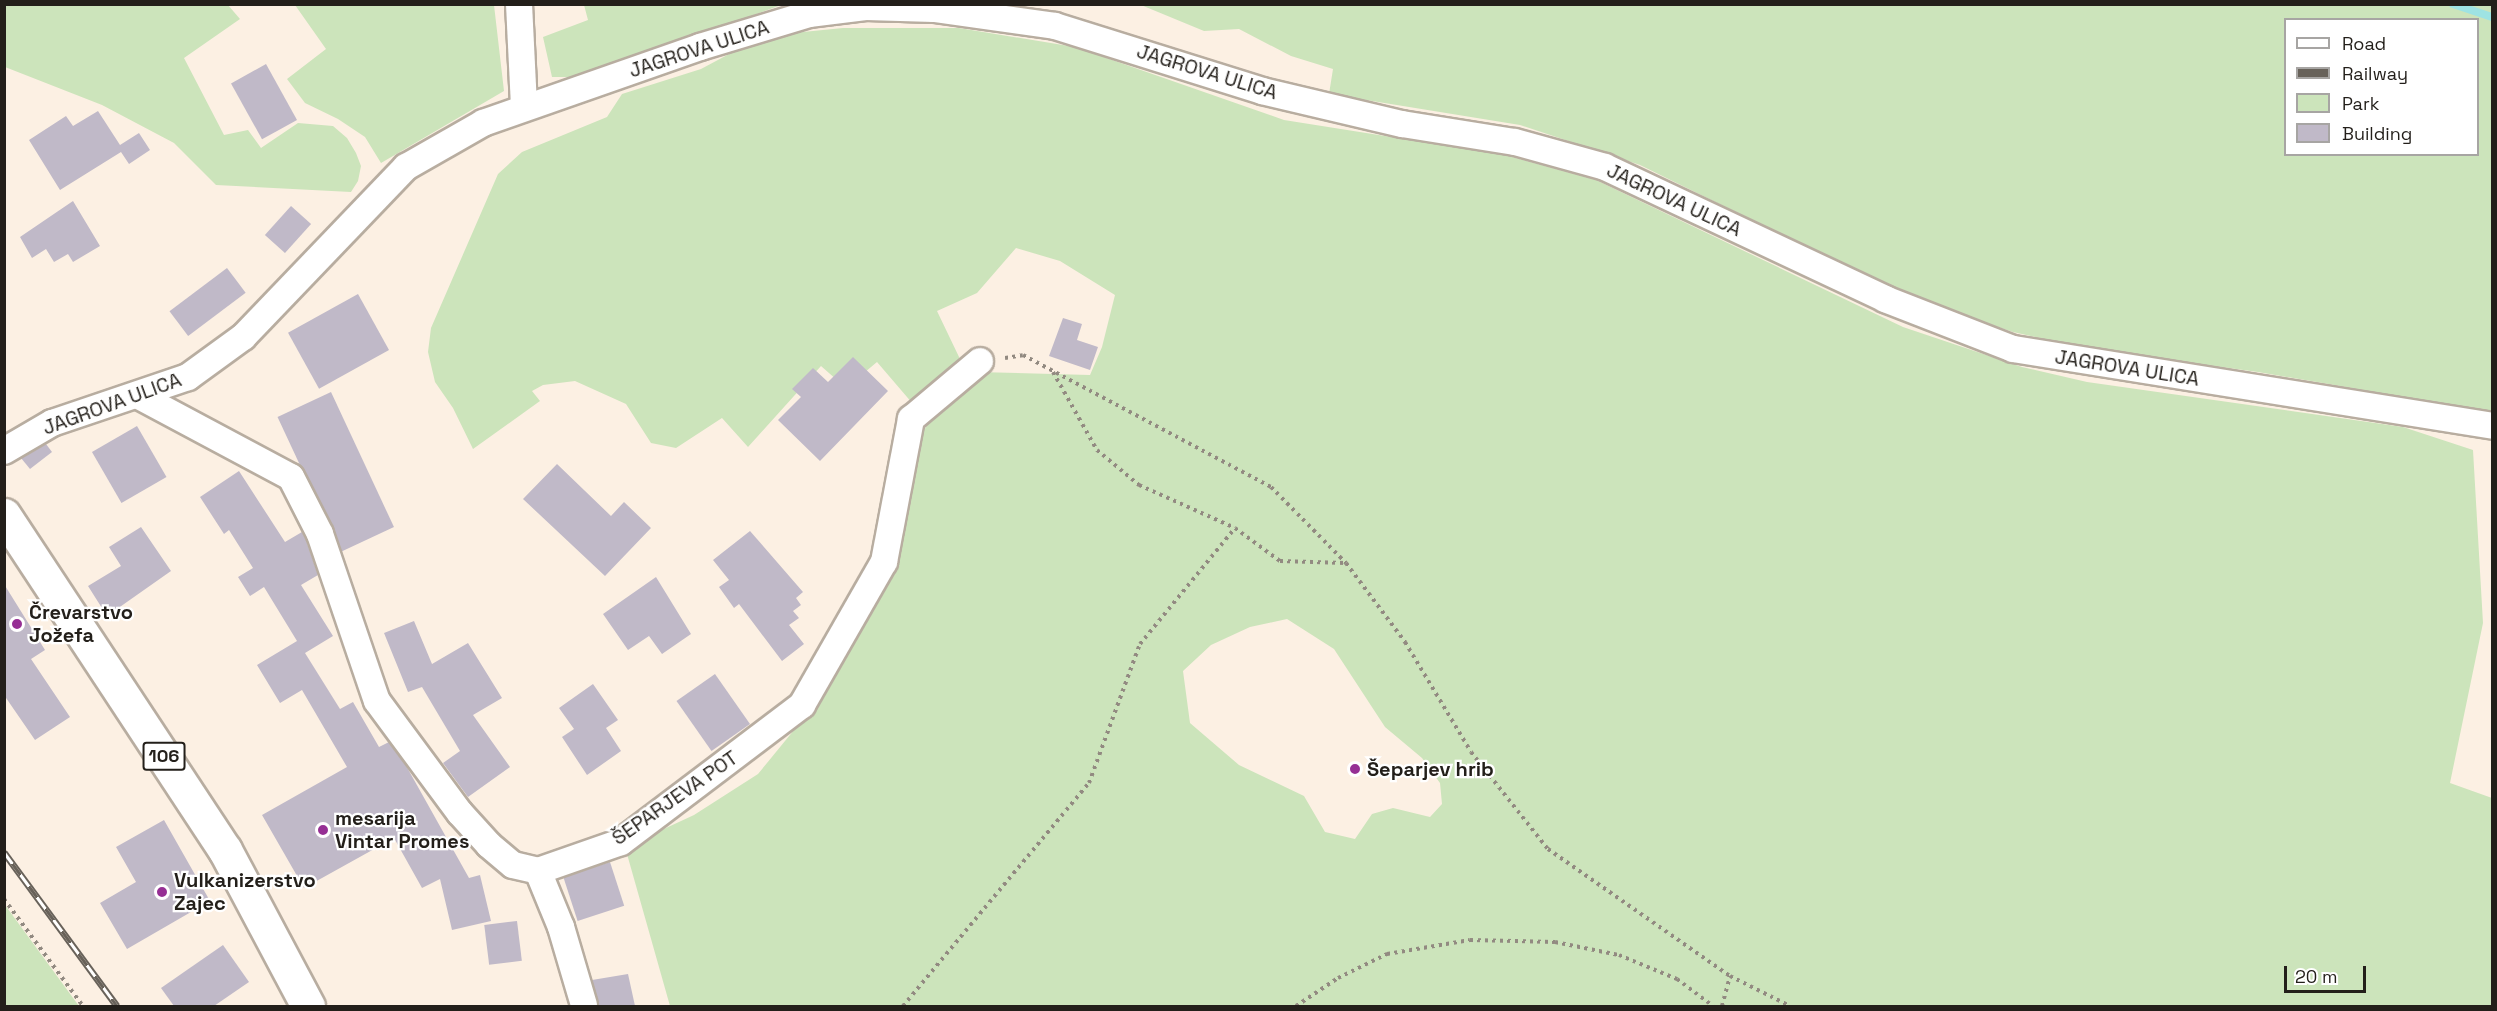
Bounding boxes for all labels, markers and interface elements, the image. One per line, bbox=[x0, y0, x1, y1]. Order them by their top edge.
street label: JAGROVA ULICA bbox=[626, 15, 772, 83]
legend bbox=[2284, 18, 2479, 156]
text: Road bbox=[2342, 32, 2386, 55]
street label: JAGROVA ULICA bbox=[1134, 39, 1280, 105]
text: Railway bbox=[2342, 62, 2408, 85]
text: Park bbox=[2342, 92, 2379, 115]
text: Building bbox=[2342, 122, 2412, 145]
street label: JAGROVA ULICA bbox=[1603, 158, 1745, 242]
street label: JAGROVA ULICA bbox=[2053, 345, 2201, 391]
street label: JAGROVA ULICA bbox=[39, 368, 185, 440]
place label: Črevarstvo Jožefa bbox=[29, 600, 133, 647]
marker: Črevarstvo Jožefa bbox=[10, 617, 24, 631]
road number: 106 bbox=[142, 741, 186, 771]
street label: ŠEPARJEVA POT bbox=[607, 746, 743, 850]
place label: Šeparjev hrib bbox=[1367, 757, 1494, 781]
marker: Šeparjev hrib bbox=[1348, 762, 1362, 776]
place label: mesarija Vintar Promes bbox=[335, 807, 469, 854]
marker: mesarija Vintar Promes bbox=[316, 823, 330, 837]
place label: Vulkanizerstvo Zajec bbox=[174, 868, 316, 915]
marker: Vulkanizerstvo Zajec bbox=[155, 885, 169, 899]
scale bar bbox=[2287, 954, 2370, 992]
text: 20 m bbox=[2295, 965, 2338, 988]

